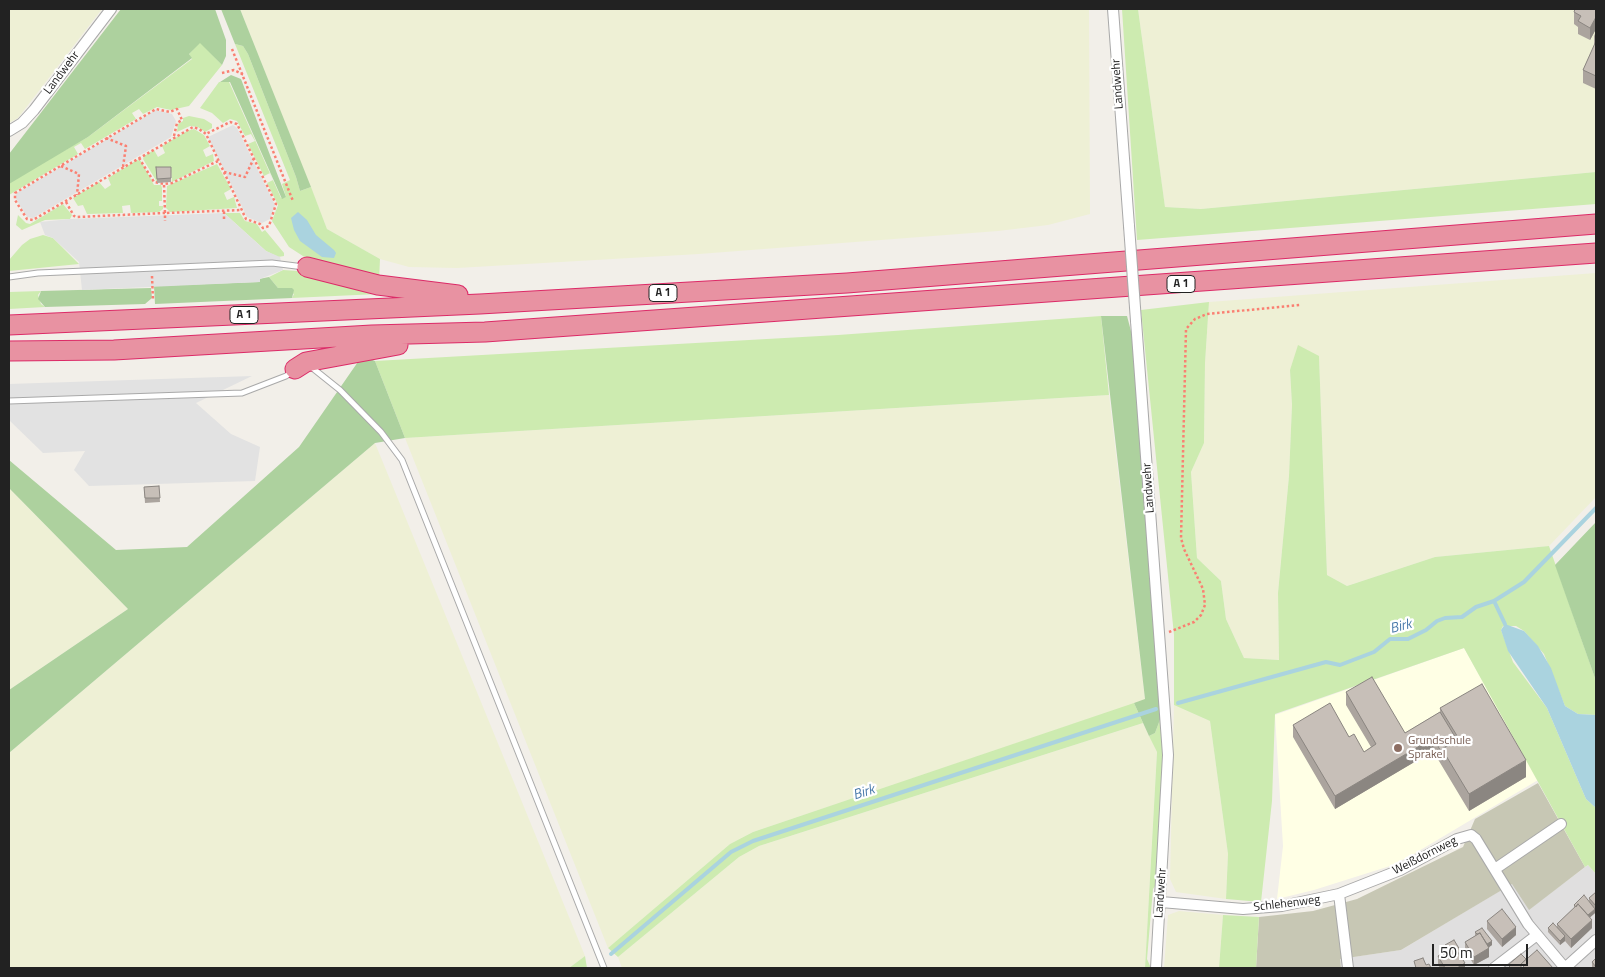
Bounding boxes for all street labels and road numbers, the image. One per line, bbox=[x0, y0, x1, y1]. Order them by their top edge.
street label: Landwehr bbox=[41, 49, 83, 97]
street label: Landwehr bbox=[1109, 58, 1127, 110]
road number: A 1 bbox=[1167, 276, 1195, 292]
road number: A 1 bbox=[649, 284, 677, 302]
road number: A 1 bbox=[230, 306, 258, 324]
street label: Landwehr bbox=[1140, 462, 1158, 514]
street label: Weißdornweg bbox=[1390, 834, 1460, 878]
street label: Landwehr bbox=[1152, 867, 1170, 919]
street label: Schlehenweg bbox=[1253, 893, 1321, 915]

